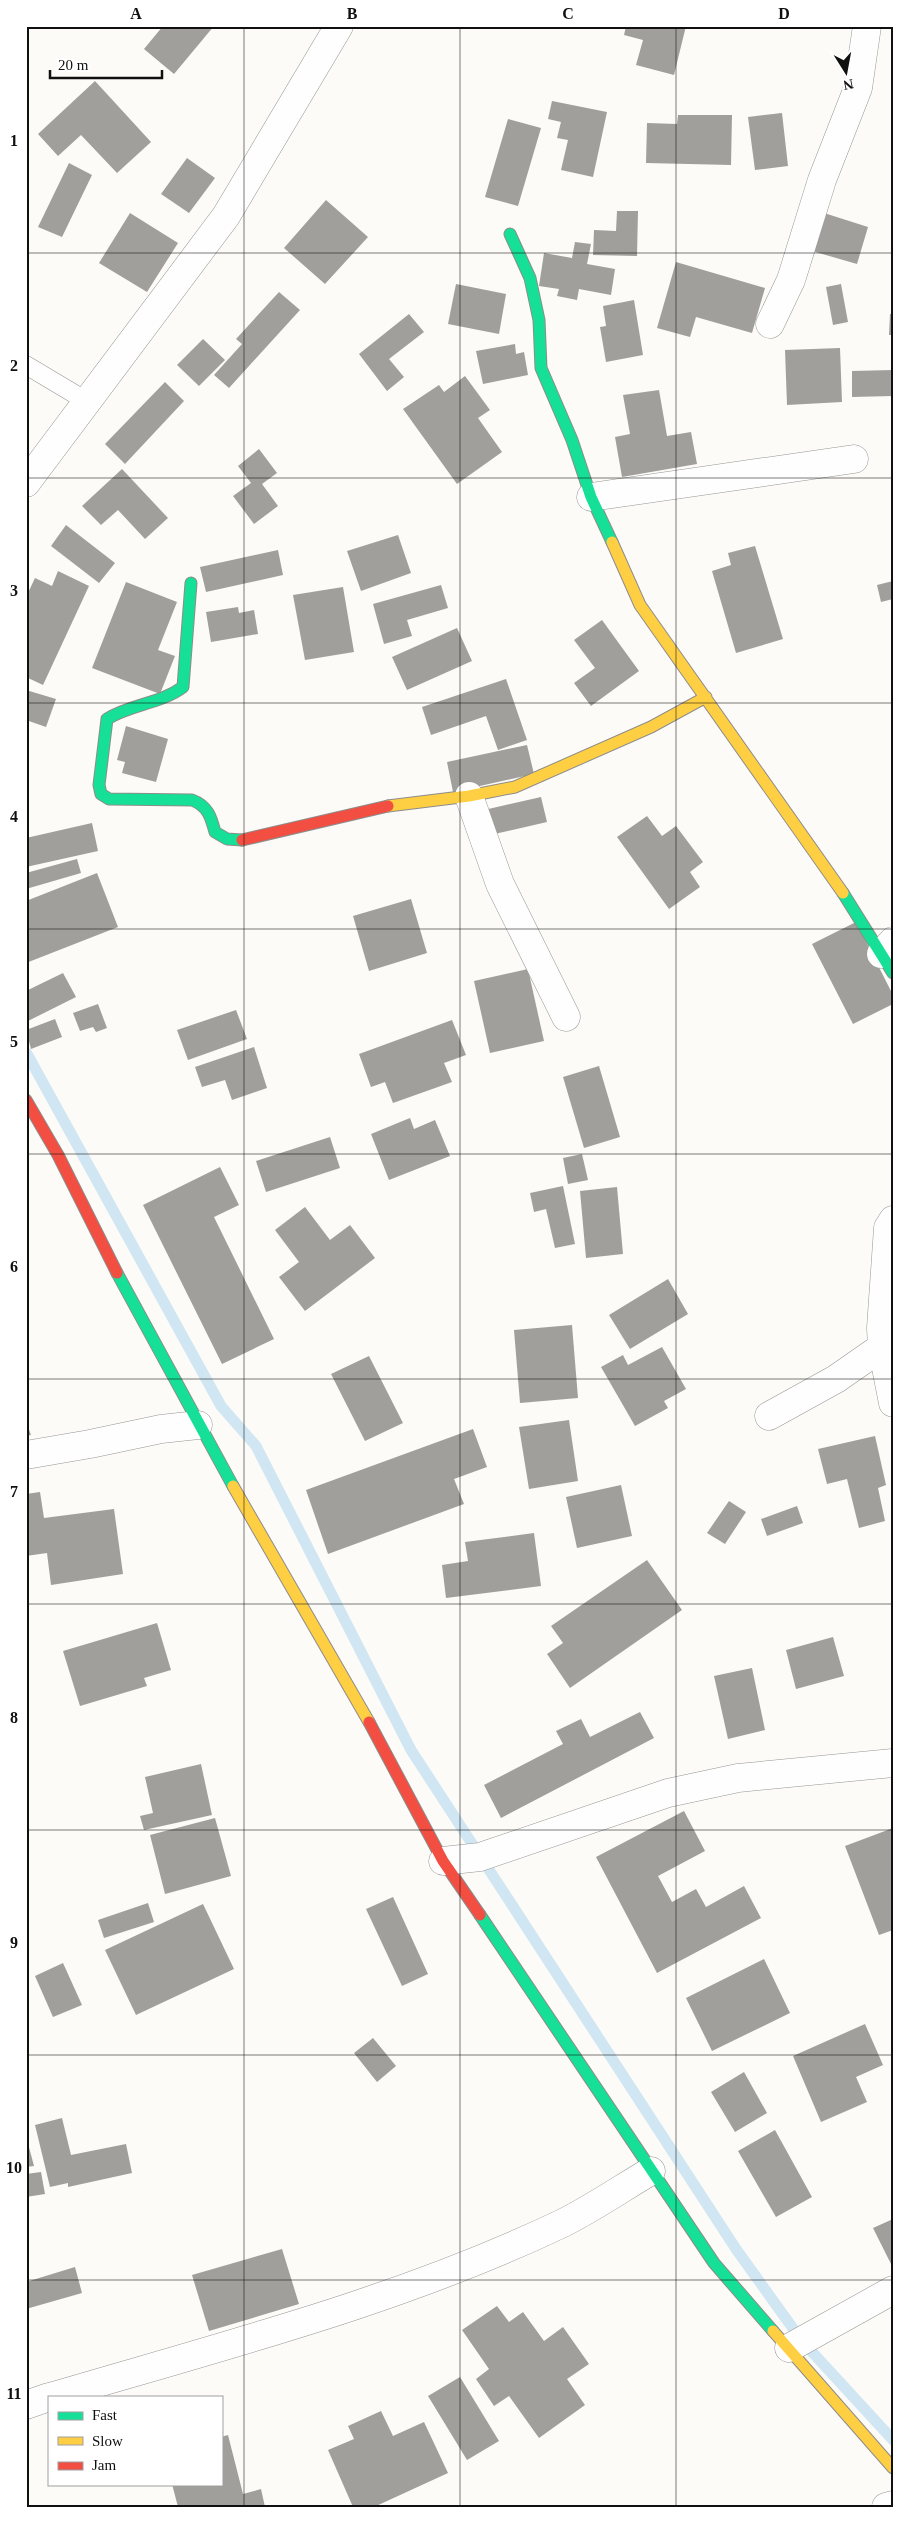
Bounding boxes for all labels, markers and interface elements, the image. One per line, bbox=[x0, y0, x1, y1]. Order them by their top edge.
text: A bbox=[130, 5, 142, 22]
text: B bbox=[347, 5, 358, 22]
text: C bbox=[562, 5, 574, 22]
text: D bbox=[778, 5, 790, 22]
scale bar bbox=[50, 48, 162, 80]
north arrow bbox=[822, 48, 872, 98]
text: 20 m bbox=[58, 57, 89, 73]
text: N bbox=[842, 76, 855, 93]
text: 1 bbox=[10, 132, 18, 149]
text: 2 bbox=[10, 357, 18, 374]
text: 3 bbox=[10, 582, 18, 599]
text: 4 bbox=[10, 808, 18, 825]
text: 5 bbox=[10, 1033, 18, 1050]
text: 6 bbox=[10, 1258, 18, 1275]
text: 7 bbox=[10, 1483, 18, 1500]
text: 8 bbox=[10, 1709, 18, 1726]
text: 9 bbox=[10, 1934, 18, 1951]
text: 10 bbox=[6, 2159, 22, 2176]
text: 11 bbox=[6, 2385, 22, 2402]
legend bbox=[48, 2396, 222, 2486]
text: Fast bbox=[92, 2407, 118, 2423]
text: Slow bbox=[92, 2433, 123, 2449]
text: Jam bbox=[92, 2457, 116, 2473]

